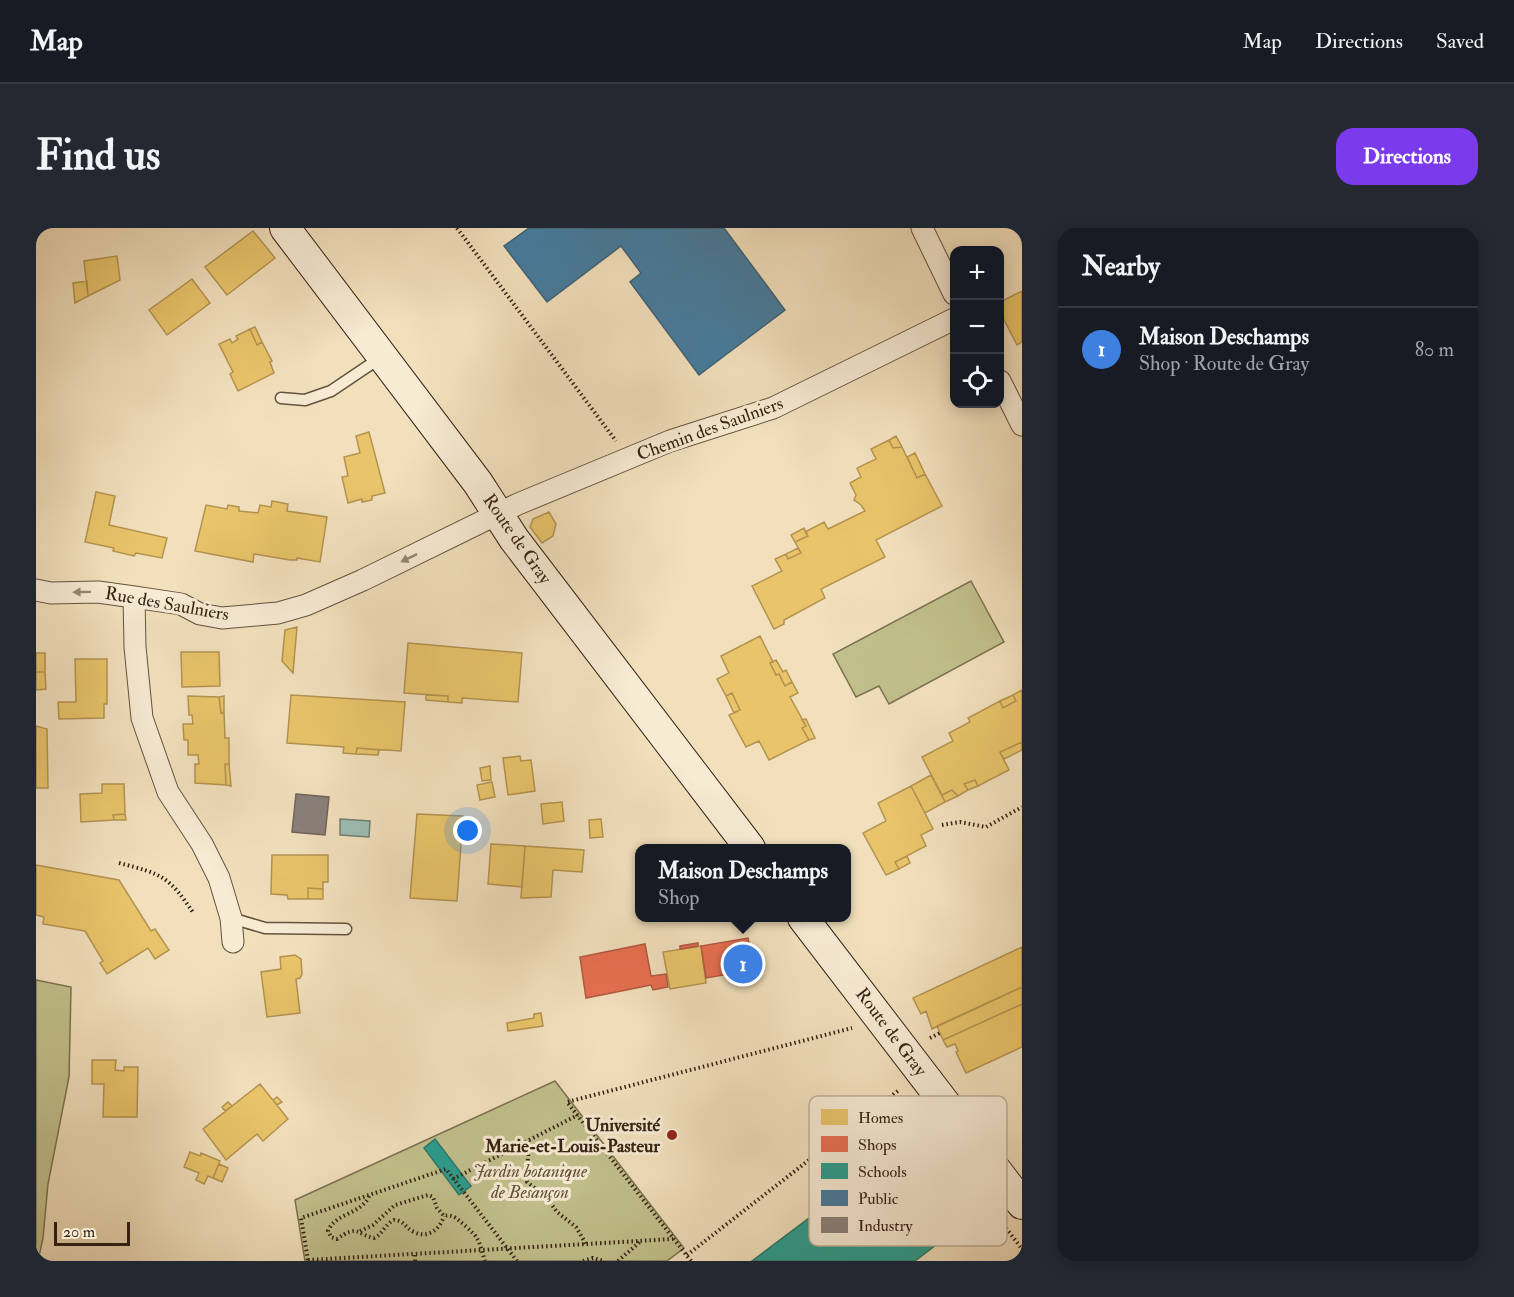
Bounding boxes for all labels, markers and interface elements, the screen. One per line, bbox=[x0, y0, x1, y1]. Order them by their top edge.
text: Map bbox=[30, 24, 83, 59]
text: Map bbox=[1242, 28, 1282, 55]
text: Directions bbox=[1315, 28, 1403, 55]
text: Saved bbox=[1436, 28, 1484, 55]
button: Directions bbox=[1336, 128, 1478, 185]
text: Find us bbox=[36, 130, 160, 182]
map controls bbox=[950, 246, 1004, 408]
button: + bbox=[950, 246, 1004, 300]
text: Nearby bbox=[1082, 251, 1160, 283]
button: − bbox=[950, 300, 1004, 354]
text: Maison Deschamps bbox=[1139, 323, 1309, 351]
text: 1 bbox=[1098, 337, 1105, 362]
text: 80 m bbox=[1415, 337, 1454, 362]
text: Shop · Route de Gray bbox=[1139, 351, 1309, 376]
button: locate bbox=[950, 354, 1004, 408]
street label: Chemin des Saulniers bbox=[634, 392, 786, 466]
street label: Route de Gray bbox=[477, 489, 557, 589]
one-way arrow bbox=[400, 553, 418, 563]
street label: Rue des Saulniers bbox=[103, 582, 231, 626]
one-way arrow bbox=[73, 587, 92, 597]
your location bbox=[453, 816, 482, 845]
popup bbox=[635, 844, 851, 922]
text: Maison Deschamps bbox=[658, 857, 828, 885]
text: Shop bbox=[658, 885, 699, 910]
pin: 1 bbox=[724, 942, 762, 986]
street label: Route de Gray bbox=[850, 983, 932, 1082]
legend bbox=[809, 1096, 1007, 1246]
text: Homes bbox=[858, 1108, 903, 1128]
place label: Université Marie-et-Louis-Pasteur bbox=[484, 1114, 660, 1158]
marker: Université Marie-et-Louis-Pasteur bbox=[665, 1128, 679, 1142]
text: Shops bbox=[858, 1135, 897, 1156]
park label: Jardin botanique de Besançon bbox=[473, 1160, 588, 1204]
text: Schools bbox=[858, 1162, 907, 1182]
text: Public bbox=[858, 1189, 899, 1209]
text: Industry bbox=[858, 1216, 913, 1236]
scale bar bbox=[54, 1219, 130, 1246]
text: 20 m bbox=[63, 1222, 95, 1242]

